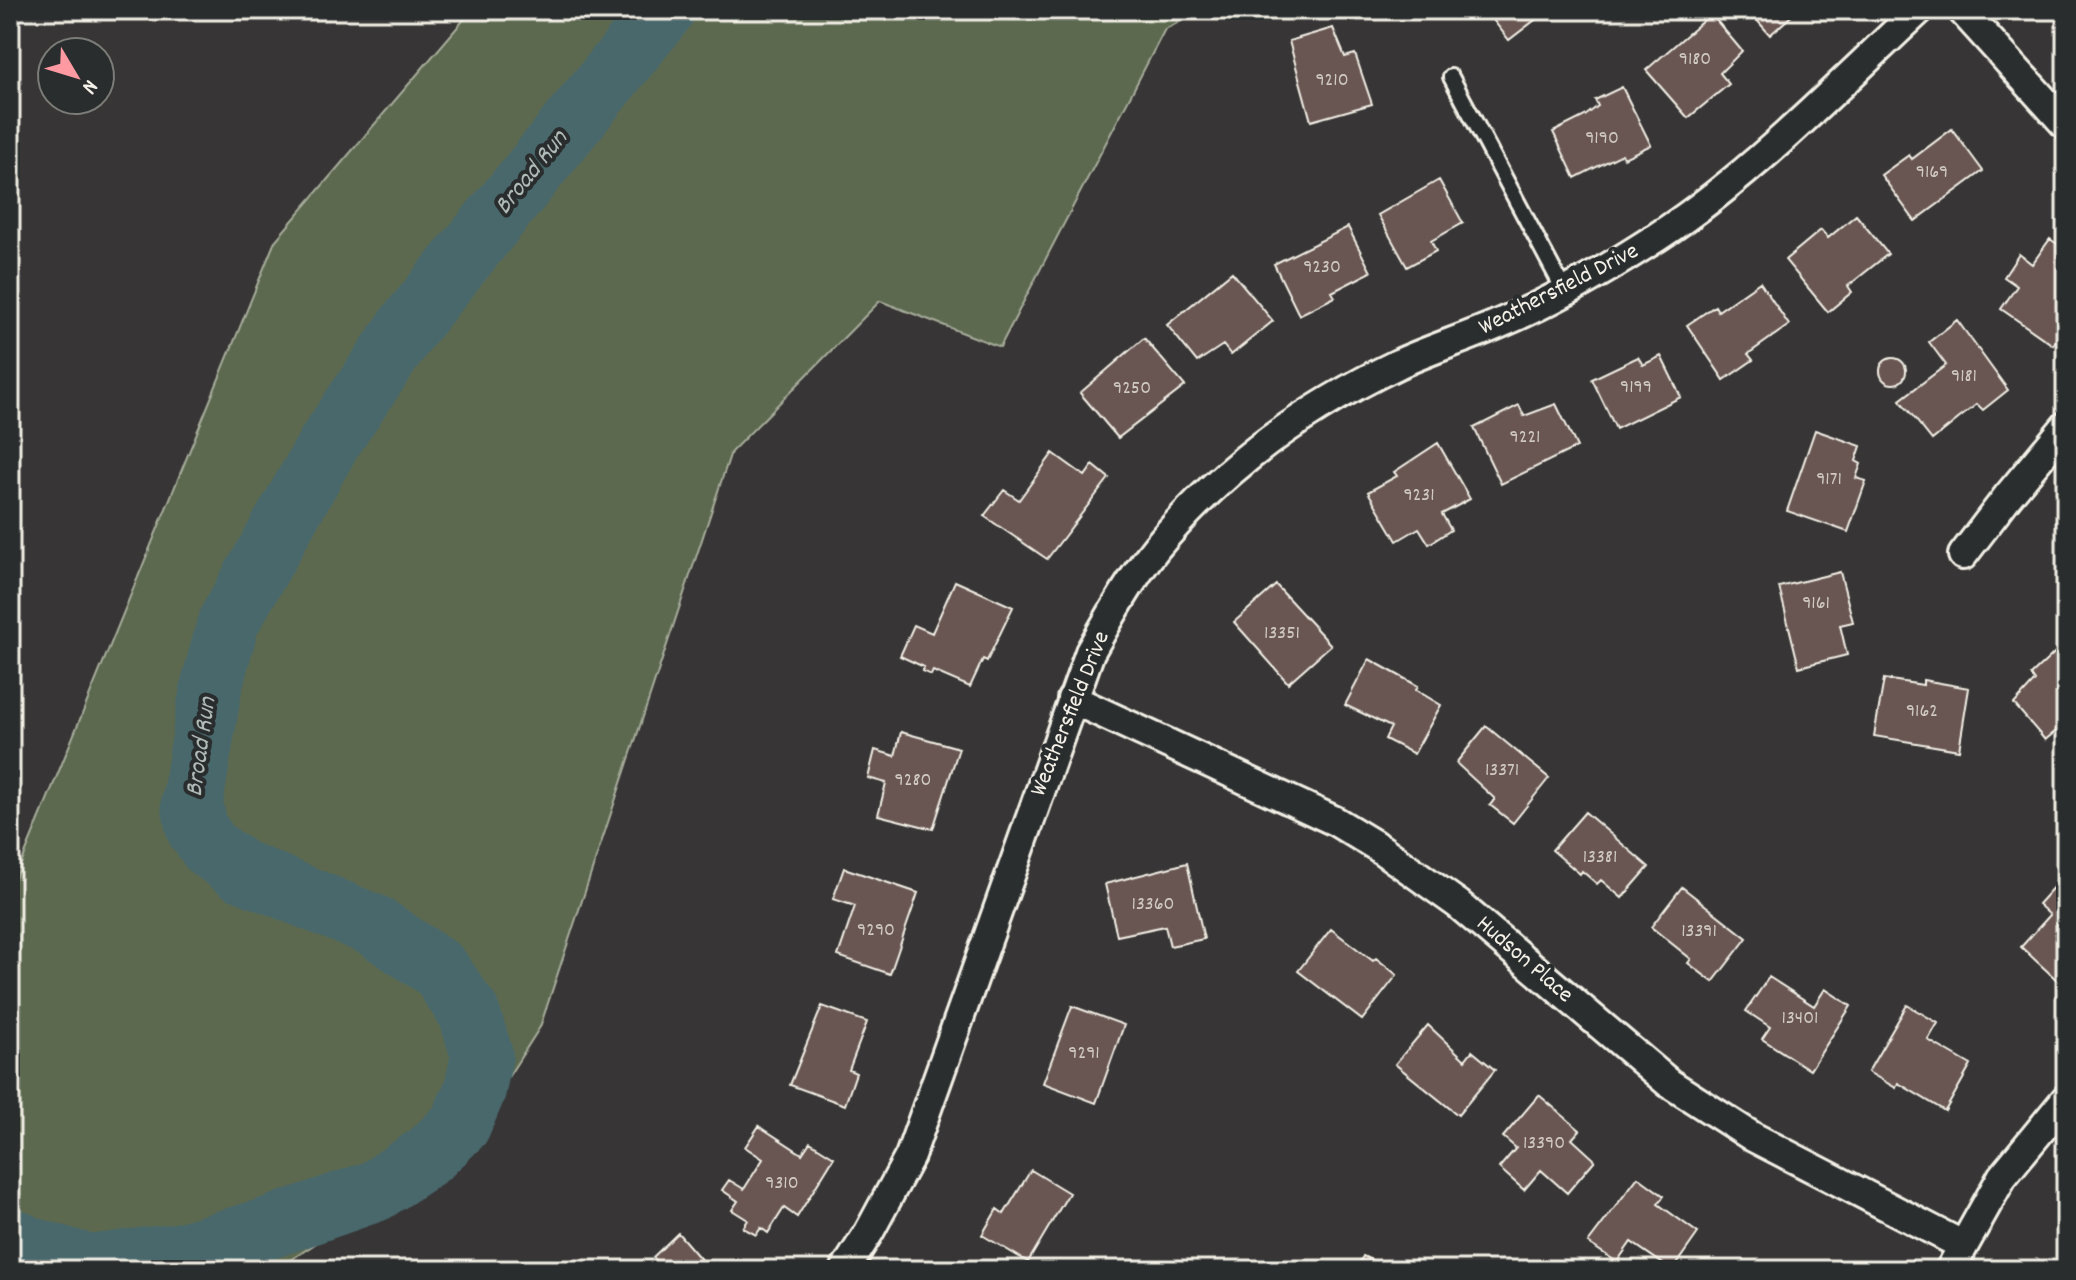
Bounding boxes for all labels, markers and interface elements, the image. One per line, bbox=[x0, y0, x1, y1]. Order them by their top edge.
north arrow bbox=[36, 36, 116, 116]
house number: 9180 bbox=[1679, 46, 1711, 74]
house number: 9210 bbox=[1315, 67, 1349, 95]
text: N bbox=[73, 72, 105, 100]
water label: Broad Run bbox=[486, 122, 578, 223]
house number: 9190 bbox=[1585, 125, 1619, 153]
house number: 9169 bbox=[1916, 159, 1948, 187]
street label: Weathersfield Drive bbox=[1473, 235, 1645, 345]
house number: 9230 bbox=[1303, 254, 1341, 282]
house number: 9181 bbox=[1951, 363, 1977, 391]
house number: 9199 bbox=[1620, 374, 1652, 402]
house number: 9250 bbox=[1113, 375, 1151, 403]
house number: 9221 bbox=[1509, 424, 1541, 452]
house number: 9171 bbox=[1816, 466, 1842, 494]
house number: 9231 bbox=[1403, 482, 1435, 510]
house number: 9161 bbox=[1802, 590, 1830, 618]
house number: 13351 bbox=[1264, 620, 1300, 648]
street label: Weathersfield Drive bbox=[1022, 626, 1120, 802]
water label: Broad Run bbox=[177, 694, 227, 799]
house number: 9162 bbox=[1906, 698, 1938, 726]
house number: 13371 bbox=[1485, 757, 1519, 785]
house number: 9280 bbox=[895, 767, 931, 795]
house number: 13381 bbox=[1583, 844, 1617, 872]
house number: 13360 bbox=[1132, 891, 1174, 919]
street label: Hudson Place bbox=[1468, 908, 1580, 1012]
house number: 9290 bbox=[857, 917, 895, 945]
house number: 13391 bbox=[1681, 918, 1717, 946]
house number: 13401 bbox=[1782, 1005, 1818, 1033]
house number: 9291 bbox=[1068, 1040, 1100, 1068]
house number: 13390 bbox=[1523, 1130, 1565, 1158]
house number: 9310 bbox=[765, 1170, 799, 1198]

